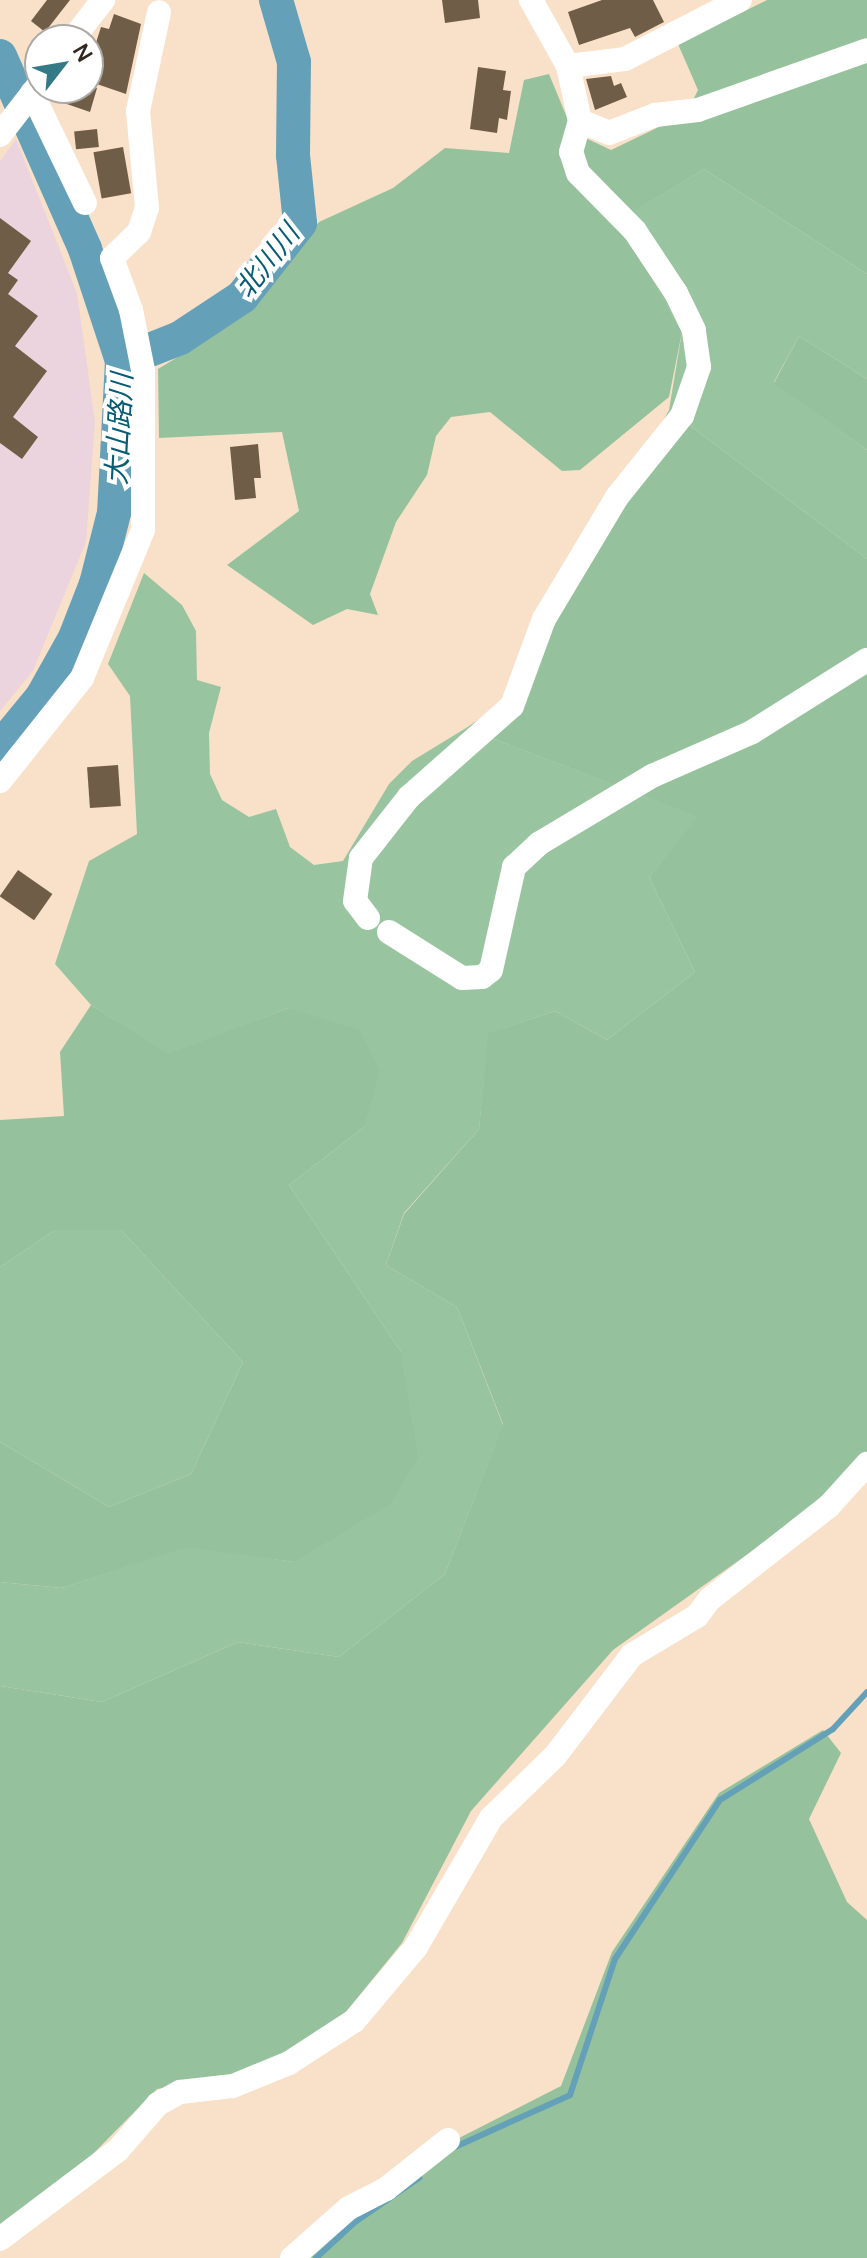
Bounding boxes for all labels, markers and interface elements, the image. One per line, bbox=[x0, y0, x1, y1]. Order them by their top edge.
north arrow bbox=[24, 24, 104, 104]
text: N bbox=[66, 38, 100, 67]
water label: 北川川 bbox=[227, 217, 305, 303]
water label: 大山路川 bbox=[98, 372, 138, 486]

